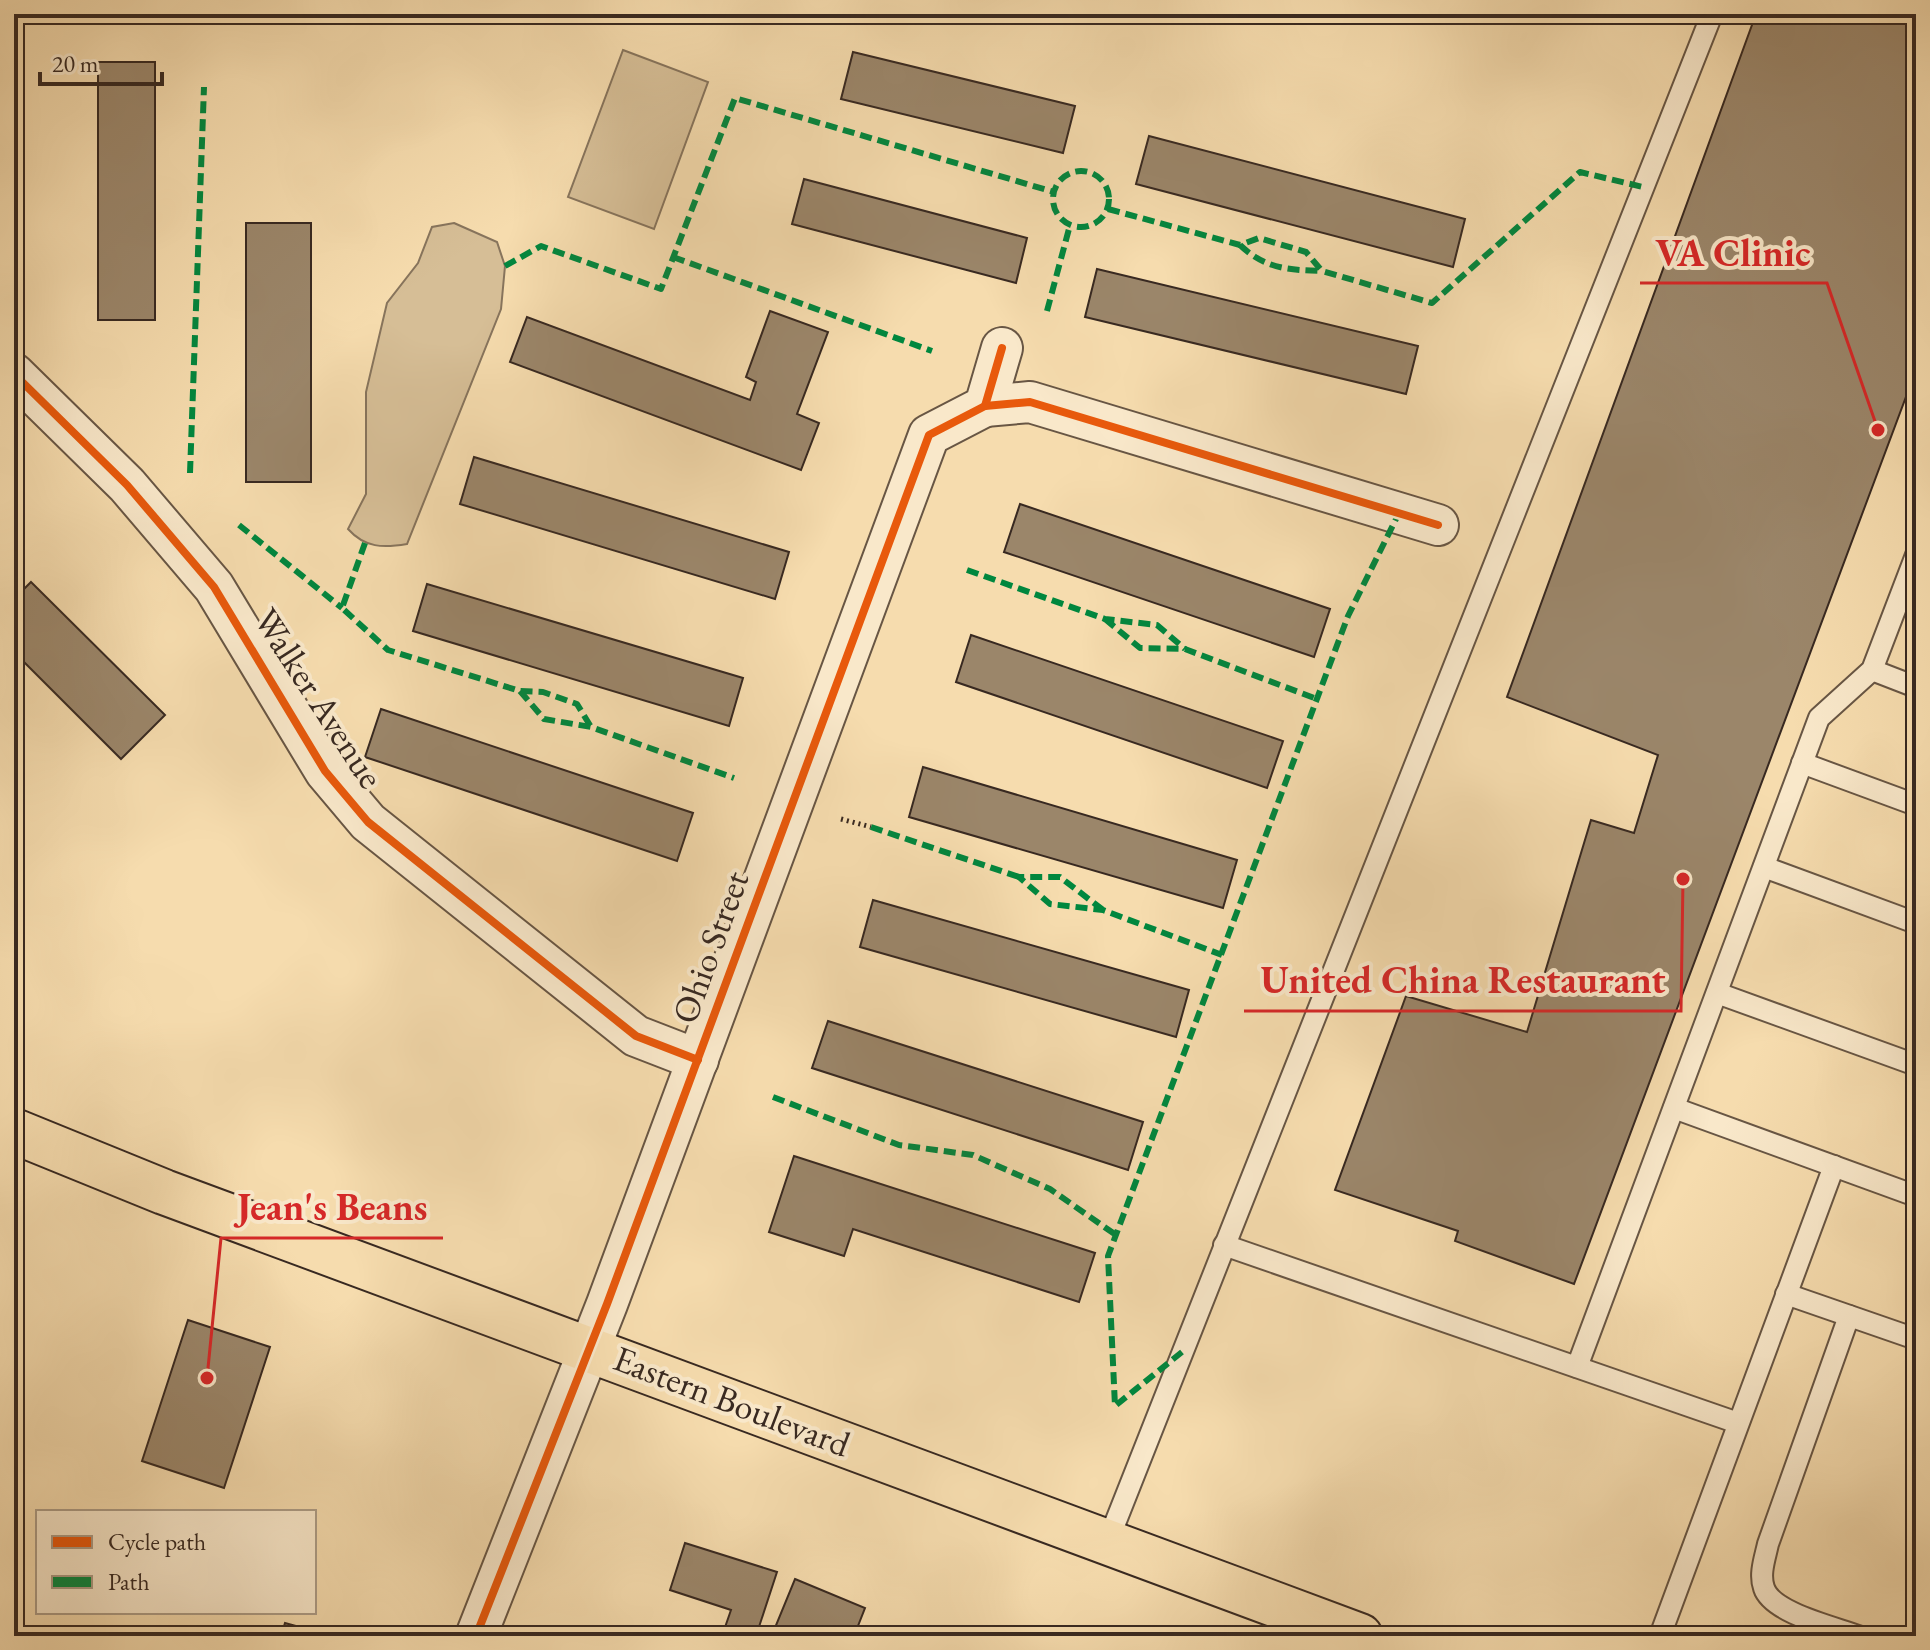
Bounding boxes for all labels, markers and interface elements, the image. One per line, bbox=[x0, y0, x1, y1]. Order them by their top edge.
scale bar bbox=[40, 36, 162, 86]
text: 20 m bbox=[52, 48, 99, 79]
callout: VA Clinic bbox=[1640, 221, 1827, 283]
text: VA Clinic bbox=[1655, 228, 1811, 277]
street label: Walker Avenue bbox=[243, 599, 395, 797]
street label: Ohio Street bbox=[661, 864, 759, 1030]
callout: United China Restaurant bbox=[1244, 949, 1681, 1011]
text: United China Restaurant bbox=[1261, 955, 1665, 1004]
callout: Jean's Beans bbox=[221, 1176, 443, 1238]
text: Jean's Beans bbox=[233, 1182, 427, 1231]
street label: Eastern Boulevard bbox=[607, 1334, 858, 1468]
legend bbox=[36, 1510, 316, 1614]
text: Cycle path bbox=[108, 1526, 206, 1557]
text: Path bbox=[108, 1566, 150, 1597]

